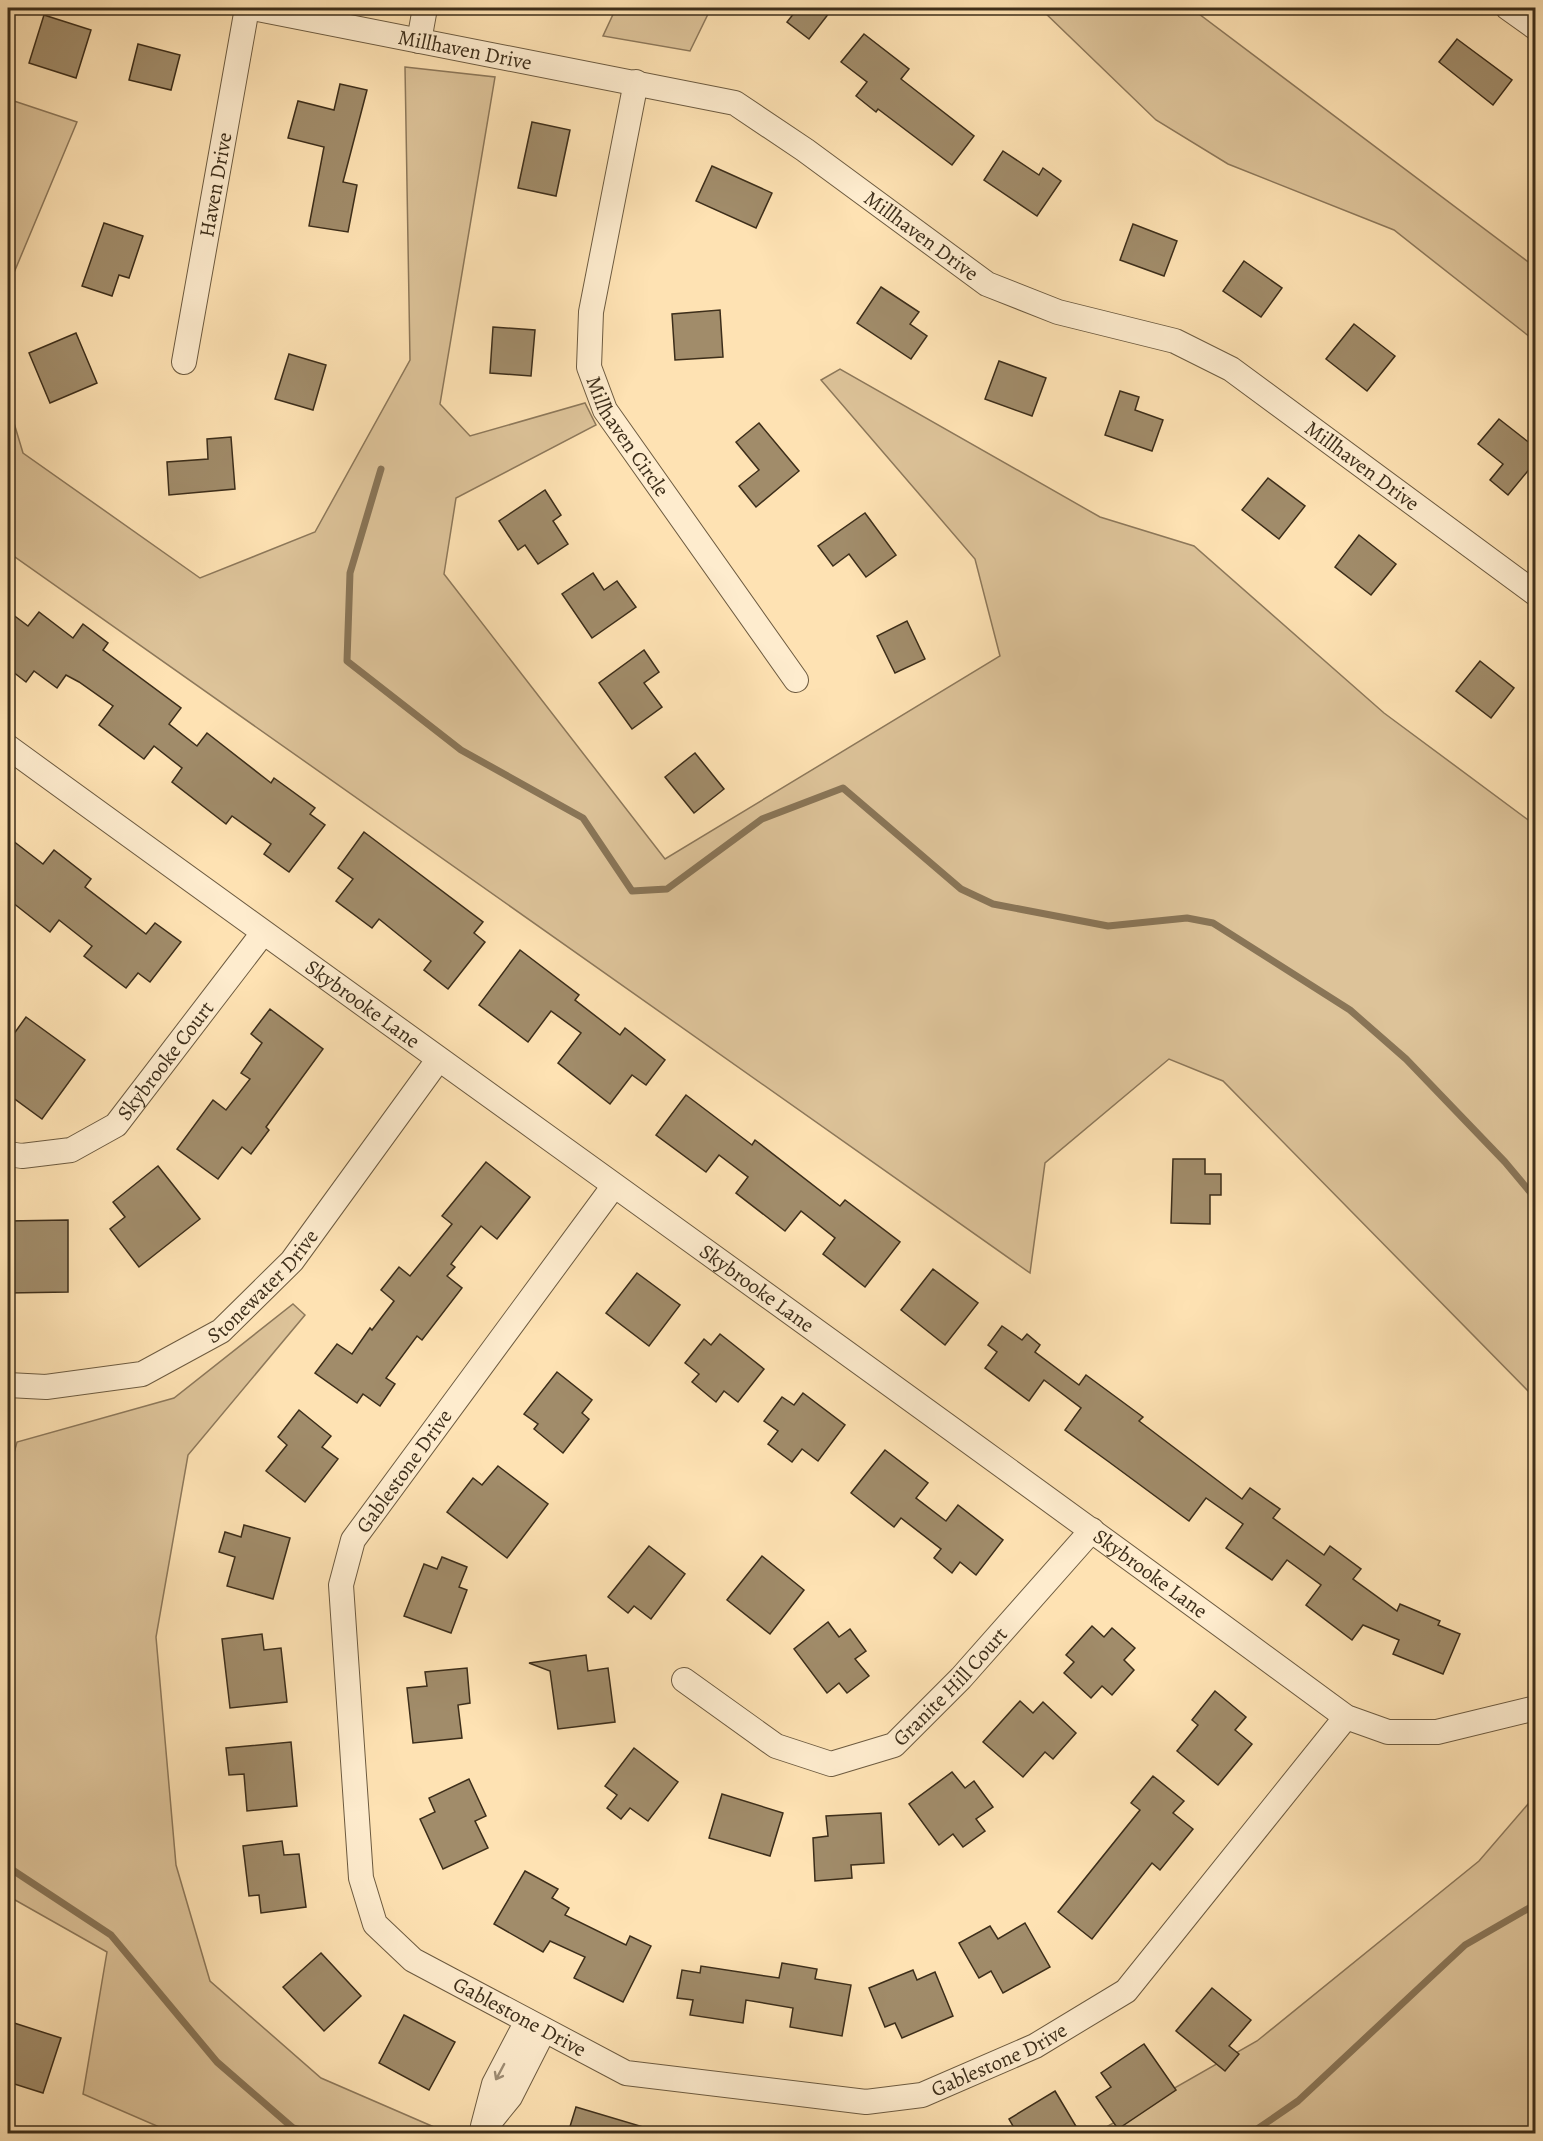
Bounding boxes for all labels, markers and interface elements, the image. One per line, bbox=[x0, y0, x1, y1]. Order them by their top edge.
street label: Millhaven Drive bbox=[396, 23, 534, 77]
street label: Haven Drive bbox=[192, 130, 239, 239]
street label: Millhaven Drive bbox=[858, 184, 984, 287]
street label: Millhaven Circle bbox=[579, 372, 676, 502]
street label: Millhaven Drive bbox=[1299, 414, 1425, 517]
street label: Skybrooke Lane bbox=[300, 953, 426, 1055]
street label: Skybrooke Court bbox=[111, 995, 220, 1126]
street label: Stonewater Drive bbox=[202, 1223, 325, 1350]
street label: Skybrooke Lane bbox=[694, 1237, 820, 1339]
street label: Gablestone Drive bbox=[350, 1403, 458, 1539]
street label: Skybrooke Lane bbox=[1088, 1522, 1213, 1625]
street label: Granite Hill Court bbox=[887, 1621, 1014, 1752]
street label: Gablestone Drive bbox=[448, 1970, 591, 2063]
street label: Gablestone Drive bbox=[927, 2016, 1072, 2103]
one-way arrow bbox=[494, 2063, 505, 2081]

